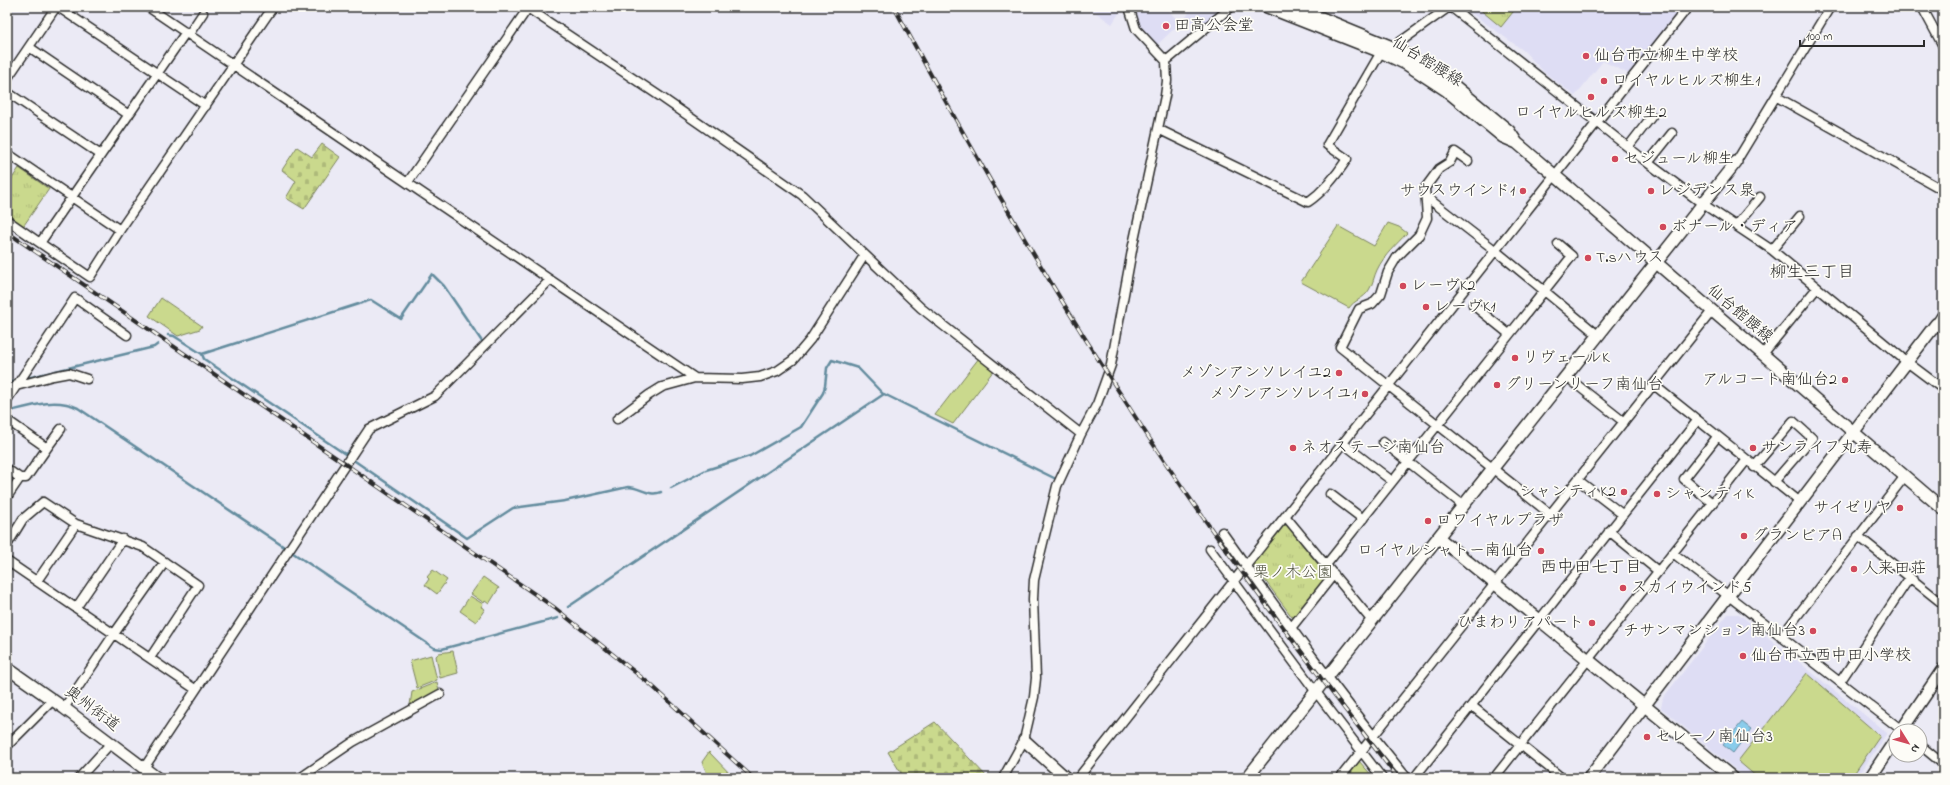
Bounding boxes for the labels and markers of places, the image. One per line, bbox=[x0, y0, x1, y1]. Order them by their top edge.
place label: 田高公会堂 bbox=[1174, 14, 1254, 38]
marker: 田高公会堂 bbox=[1161, 21, 1171, 31]
place label: 仙台市立柳生中学校 bbox=[1594, 44, 1738, 68]
marker: 仙台市立柳生中学校 bbox=[1581, 51, 1591, 61]
place label: ロイヤルヒルズ柳生1 bbox=[1612, 69, 1760, 93]
marker: ロイヤルヒルズ柳生1 bbox=[1599, 76, 1609, 86]
marker: ロイヤルヒルズ柳生2 bbox=[1586, 92, 1596, 102]
place label: ロイヤルヒルズ柳生2 bbox=[1515, 101, 1667, 125]
place label: セジュール柳生 bbox=[1623, 147, 1734, 171]
marker: セジュール柳生 bbox=[1610, 154, 1620, 164]
place label: サウスウインド1 bbox=[1400, 179, 1515, 203]
place label: レジデンス泉 bbox=[1659, 179, 1755, 203]
marker: サウスウインド1 bbox=[1518, 186, 1528, 196]
marker: レジデンス泉 bbox=[1646, 186, 1656, 196]
place label: ボナール・ディア bbox=[1671, 215, 1798, 239]
marker: ボナール・ディア bbox=[1658, 222, 1668, 232]
place label: T.sハウス bbox=[1596, 246, 1664, 270]
marker: T.sハウス bbox=[1583, 253, 1593, 263]
place label: レーヴK2 bbox=[1411, 274, 1475, 298]
marker: レーヴK2 bbox=[1398, 281, 1408, 291]
place label: レーヴK1 bbox=[1434, 295, 1496, 319]
marker: レーヴK1 bbox=[1421, 302, 1431, 312]
place label: リヴェールK bbox=[1523, 346, 1610, 370]
marker: リヴェールK bbox=[1510, 353, 1520, 363]
place label: メゾンアンソレイユ2 bbox=[1180, 361, 1331, 385]
marker: メゾンアンソレイユ2 bbox=[1334, 368, 1344, 378]
place label: アルコート南仙台2 bbox=[1702, 368, 1837, 392]
place label: グリーンリーフ南仙台 bbox=[1505, 373, 1663, 397]
marker: アルコート南仙台2 bbox=[1840, 375, 1850, 385]
marker: グリーンリーフ南仙台 bbox=[1492, 380, 1502, 390]
place label: メゾンアンソレイユ1 bbox=[1209, 382, 1357, 406]
marker: メゾンアンソレイユ1 bbox=[1360, 389, 1370, 399]
place label: ネオステージ南仙台 bbox=[1301, 436, 1445, 460]
place label: サンライフ丸寿 bbox=[1761, 436, 1872, 460]
marker: ネオステージ南仙台 bbox=[1288, 443, 1298, 453]
marker: サンライフ丸寿 bbox=[1748, 443, 1758, 453]
place label: シャンティK2 bbox=[1519, 480, 1616, 504]
place label: シャンティK bbox=[1665, 482, 1754, 506]
marker: シャンティK2 bbox=[1619, 487, 1629, 497]
marker: シャンティK bbox=[1652, 489, 1662, 499]
place label: サイゼリヤ bbox=[1813, 496, 1892, 520]
marker: サイゼリヤ bbox=[1895, 503, 1905, 513]
place label: ロワイヤルプラザ bbox=[1436, 509, 1564, 533]
marker: ロワイヤルプラザ bbox=[1423, 516, 1433, 526]
place label: グランビアA bbox=[1752, 524, 1842, 548]
marker: グランビアA bbox=[1739, 531, 1749, 541]
place label: ロイヤルシャトー南仙台 bbox=[1357, 539, 1533, 563]
marker: ロイヤルシャトー南仙台 bbox=[1536, 546, 1546, 556]
place label: 人来田荘 bbox=[1862, 557, 1926, 581]
marker: 人来田荘 bbox=[1849, 564, 1859, 574]
place label: スカイウインド5 bbox=[1631, 576, 1752, 600]
marker: スカイウインド5 bbox=[1618, 583, 1628, 593]
place label: ひまわりアパート bbox=[1457, 611, 1584, 635]
marker: ひまわりアパート bbox=[1587, 618, 1597, 628]
place label: チサンマンション南仙台3 bbox=[1623, 619, 1805, 643]
marker: チサンマンション南仙台3 bbox=[1808, 626, 1818, 636]
place label: 仙台市立西中田小学校 bbox=[1751, 644, 1911, 668]
marker: 仙台市立西中田小学校 bbox=[1738, 651, 1748, 661]
place label: セレーノ南仙台3 bbox=[1655, 725, 1773, 749]
marker: セレーノ南仙台3 bbox=[1642, 732, 1652, 742]

